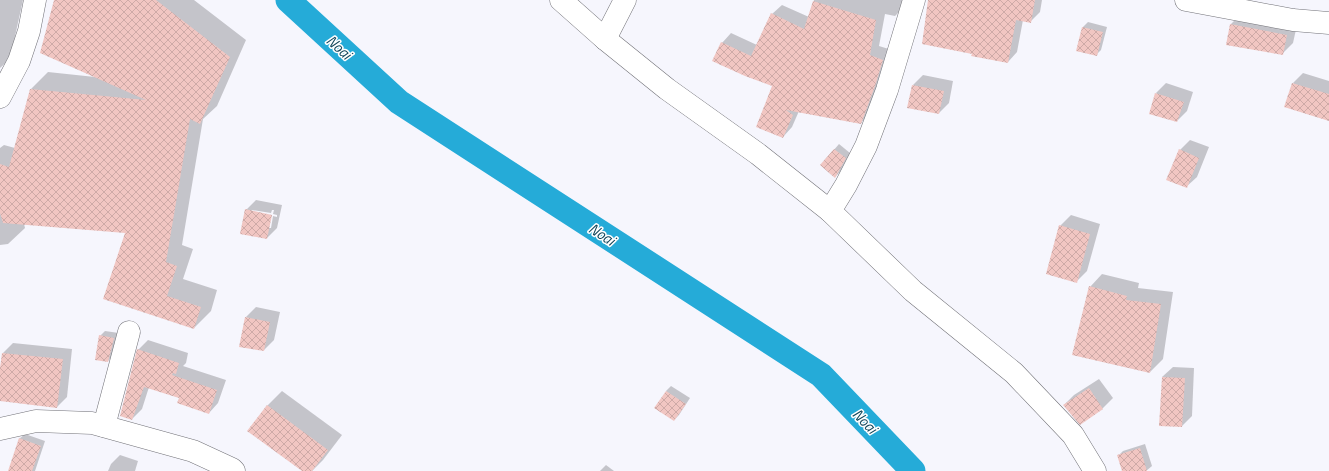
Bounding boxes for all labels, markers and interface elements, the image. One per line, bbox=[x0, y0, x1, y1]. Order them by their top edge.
water label: Noai bbox=[321, 29, 358, 66]
water label: Noai bbox=[584, 217, 621, 252]
water label: Noai bbox=[847, 403, 884, 440]

